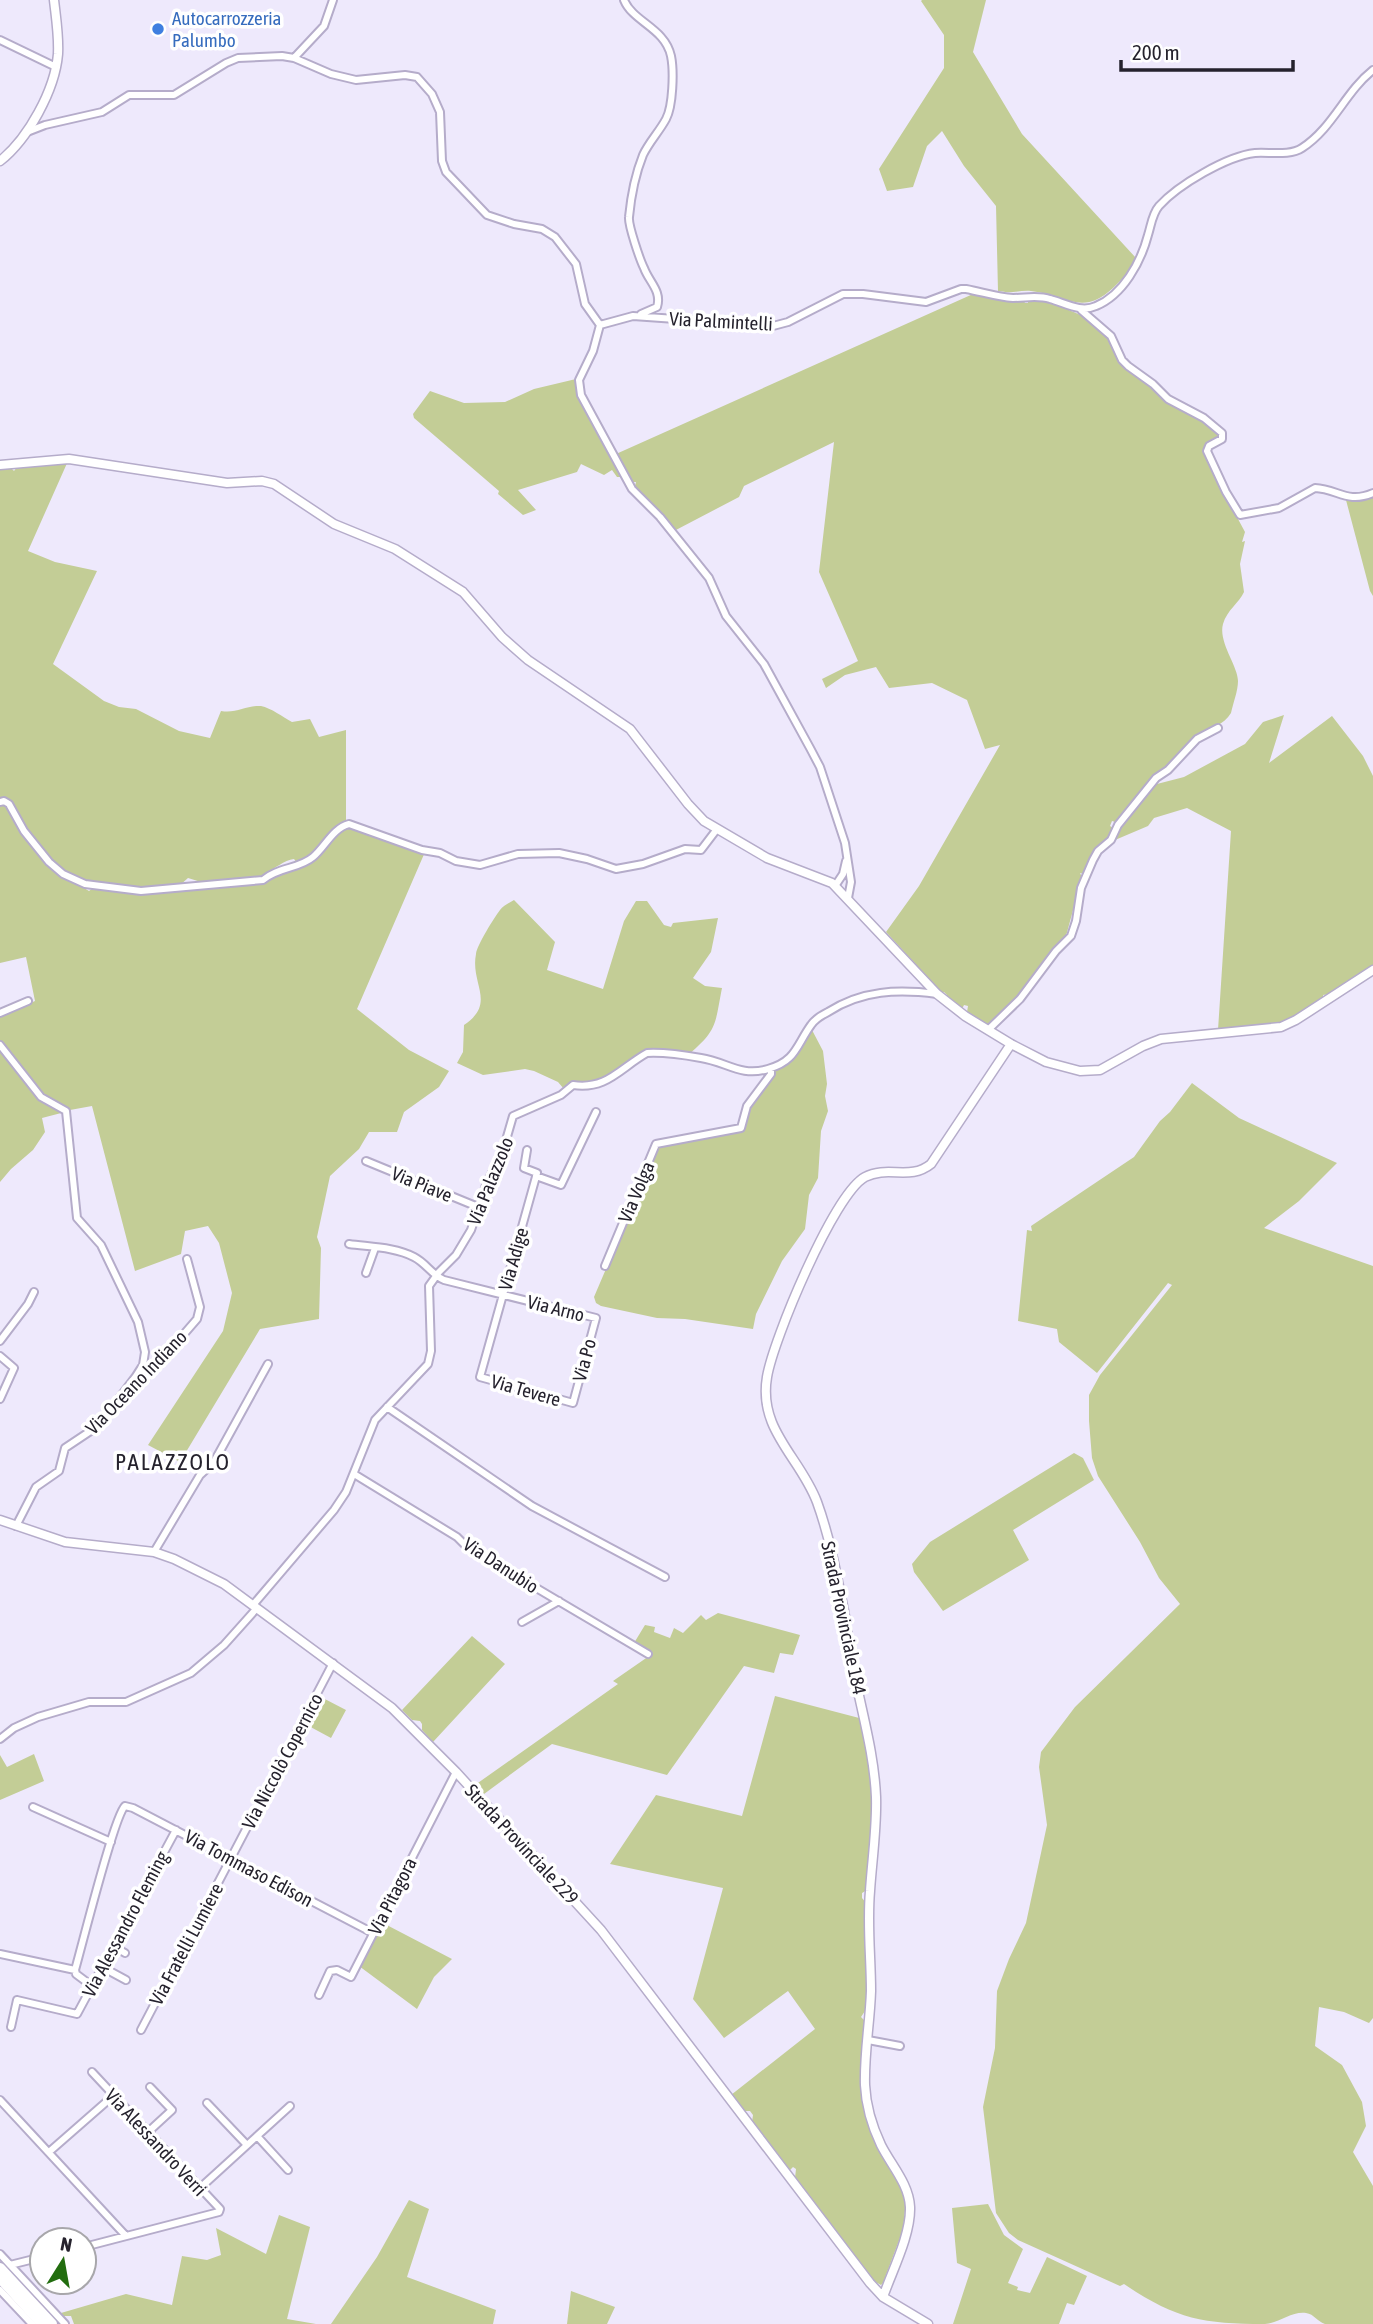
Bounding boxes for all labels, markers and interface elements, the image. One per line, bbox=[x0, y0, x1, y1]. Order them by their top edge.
place label: Autocarrozzeria Palumbo bbox=[172, 7, 281, 51]
marker: Autocarrozzeria Palumbo bbox=[150, 21, 166, 37]
scale bar bbox=[1121, 28, 1292, 72]
text: 200 m bbox=[1132, 40, 1180, 64]
street label: Via Palmintelli bbox=[669, 307, 773, 335]
street label: Via Palazzolo bbox=[462, 1134, 518, 1228]
street label: Via Volga bbox=[613, 1158, 659, 1226]
street label: Via Piave bbox=[388, 1162, 456, 1206]
street label: Via Adige bbox=[494, 1225, 532, 1293]
street label: Via Arno bbox=[525, 1290, 587, 1326]
street label: Via Oceano Indiano bbox=[81, 1325, 191, 1439]
street label: Via Po bbox=[568, 1336, 600, 1384]
street label: Via Tevere bbox=[489, 1370, 563, 1410]
district label: PALAZZOLO bbox=[115, 1449, 231, 1475]
street label: Via Danubio bbox=[459, 1533, 543, 1597]
street label: Strada Provinciale 184 bbox=[817, 1539, 871, 1697]
street label: Via Niccolò Copernico bbox=[237, 1689, 327, 1833]
street label: Strada Provinciale 229 bbox=[461, 1779, 583, 1909]
street label: Via Tommaso Edison bbox=[181, 1825, 317, 1911]
street label: Via Alessandro Fleming bbox=[77, 1847, 173, 2001]
street label: Via Pitagora bbox=[363, 1854, 421, 1938]
street label: Via Fratelli Lumiere bbox=[145, 1879, 227, 2009]
street label: Via Alessandro Verri bbox=[101, 2084, 211, 2200]
north arrow bbox=[28, 2226, 98, 2296]
text: N bbox=[59, 2232, 74, 2256]

